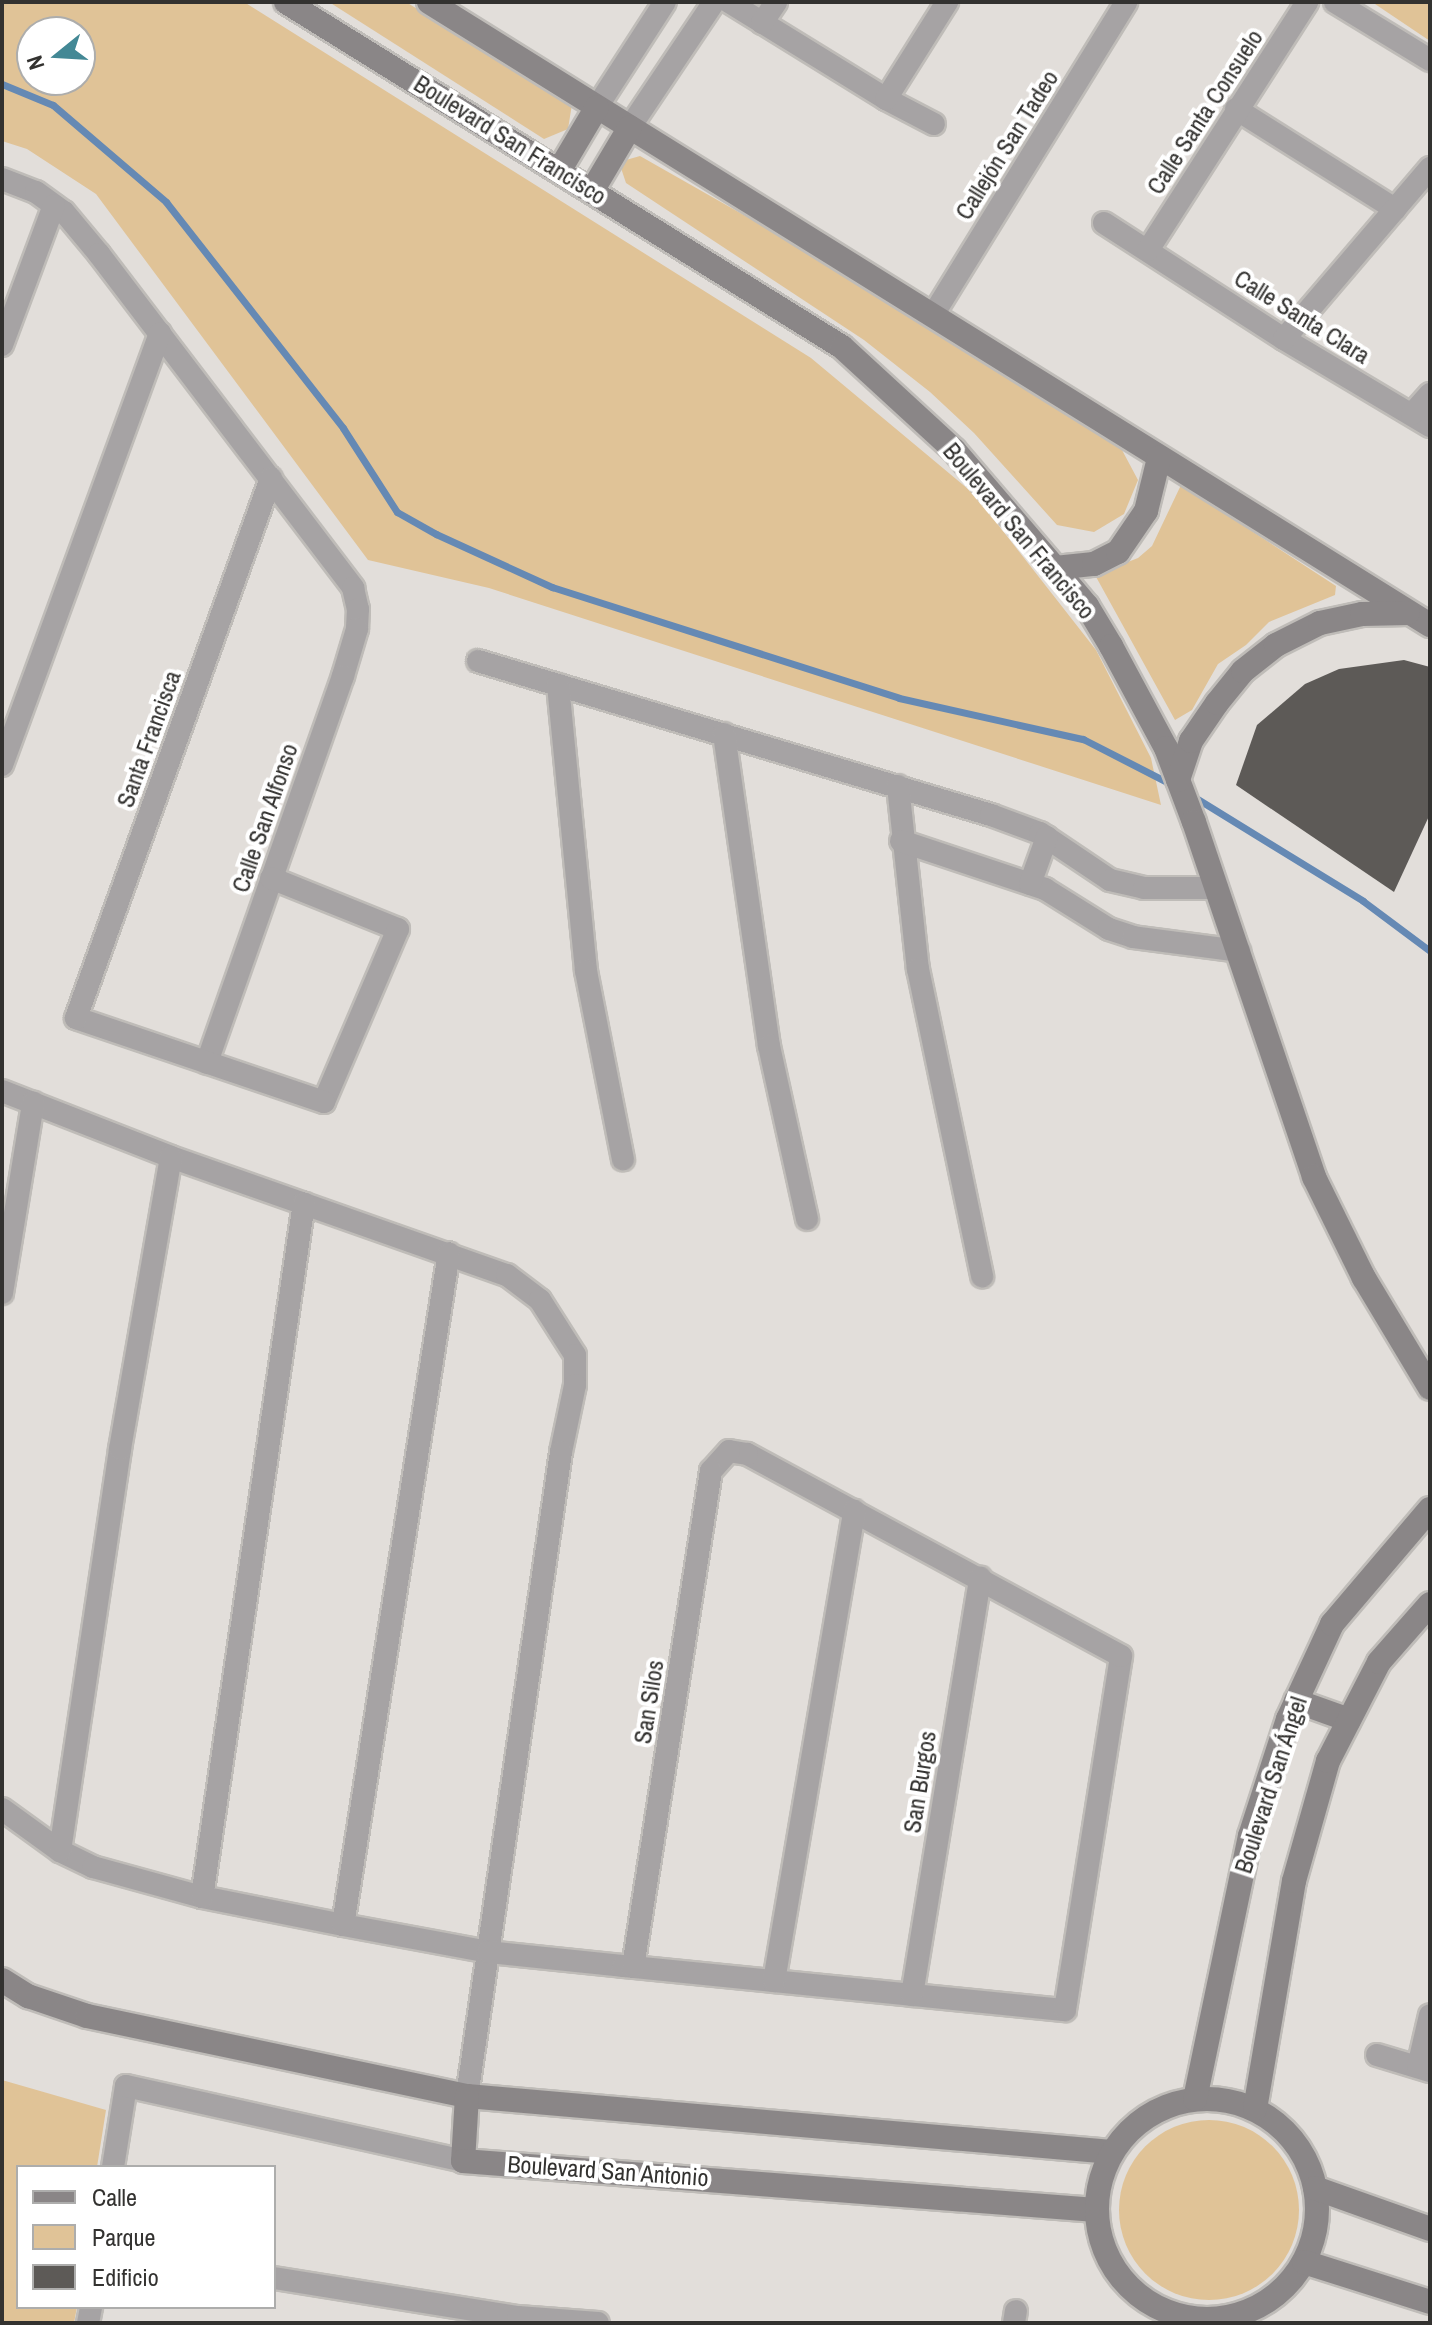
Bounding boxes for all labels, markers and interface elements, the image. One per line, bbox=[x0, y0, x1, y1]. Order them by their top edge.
north arrow bbox=[16, 16, 96, 96]
street label: Calle Santa Consuelo bbox=[1141, 24, 1269, 200]
text: N bbox=[19, 52, 51, 74]
street label: Callejón San Tadeo bbox=[949, 65, 1065, 225]
street label: Boulevard San Francisco bbox=[409, 69, 611, 211]
street label: Calle Santa Clara bbox=[1229, 264, 1375, 370]
street label: Boulevard San Francisco bbox=[937, 437, 1101, 625]
street label: Santa Francisca bbox=[111, 667, 187, 811]
street label: Calle San Alfonso bbox=[226, 739, 304, 897]
street label: San Silos bbox=[628, 1658, 670, 1746]
street label: Boulevard San Ángel bbox=[1229, 1693, 1313, 1877]
street label: San Burgos bbox=[898, 1729, 942, 1835]
street label: Boulevard San Antonio bbox=[506, 2150, 710, 2192]
legend bbox=[16, 2165, 276, 2309]
text: Calle bbox=[92, 2181, 137, 2213]
text: Parque bbox=[92, 2221, 155, 2253]
text: Edificio bbox=[92, 2261, 159, 2293]

